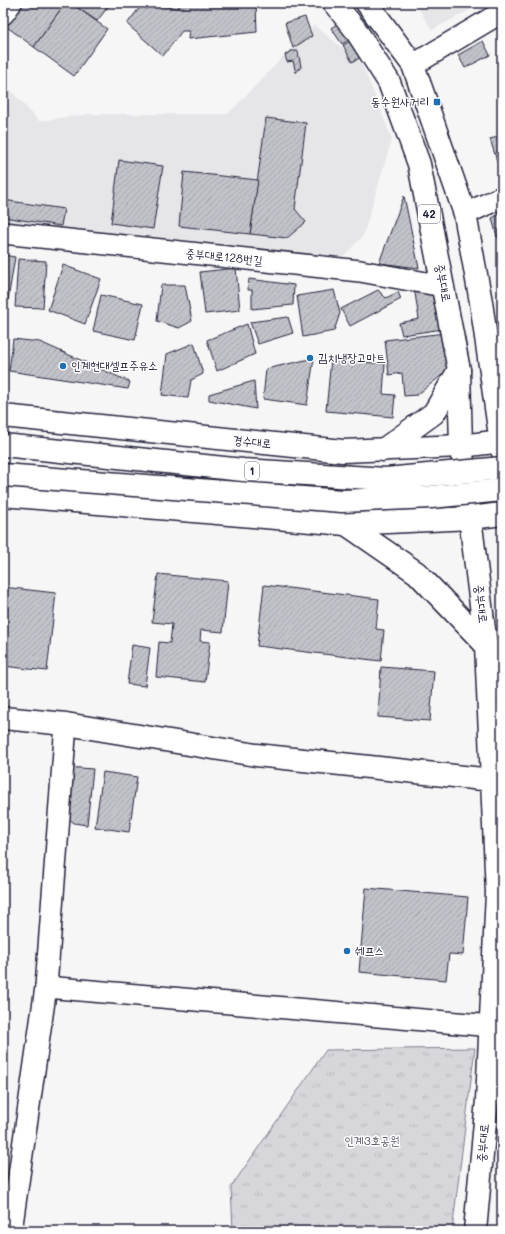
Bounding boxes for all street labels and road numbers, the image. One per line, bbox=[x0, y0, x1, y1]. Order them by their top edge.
road number: 42 bbox=[418, 205, 440, 223]
street label: 중부대로128번길 bbox=[185, 244, 264, 268]
street label: 중부대로 bbox=[432, 262, 456, 303]
street label: 경수대로 bbox=[232, 431, 272, 451]
road number: 1 bbox=[245, 462, 259, 480]
street label: 중부대로 bbox=[472, 584, 492, 624]
street label: 중부대로 bbox=[472, 1123, 492, 1163]

